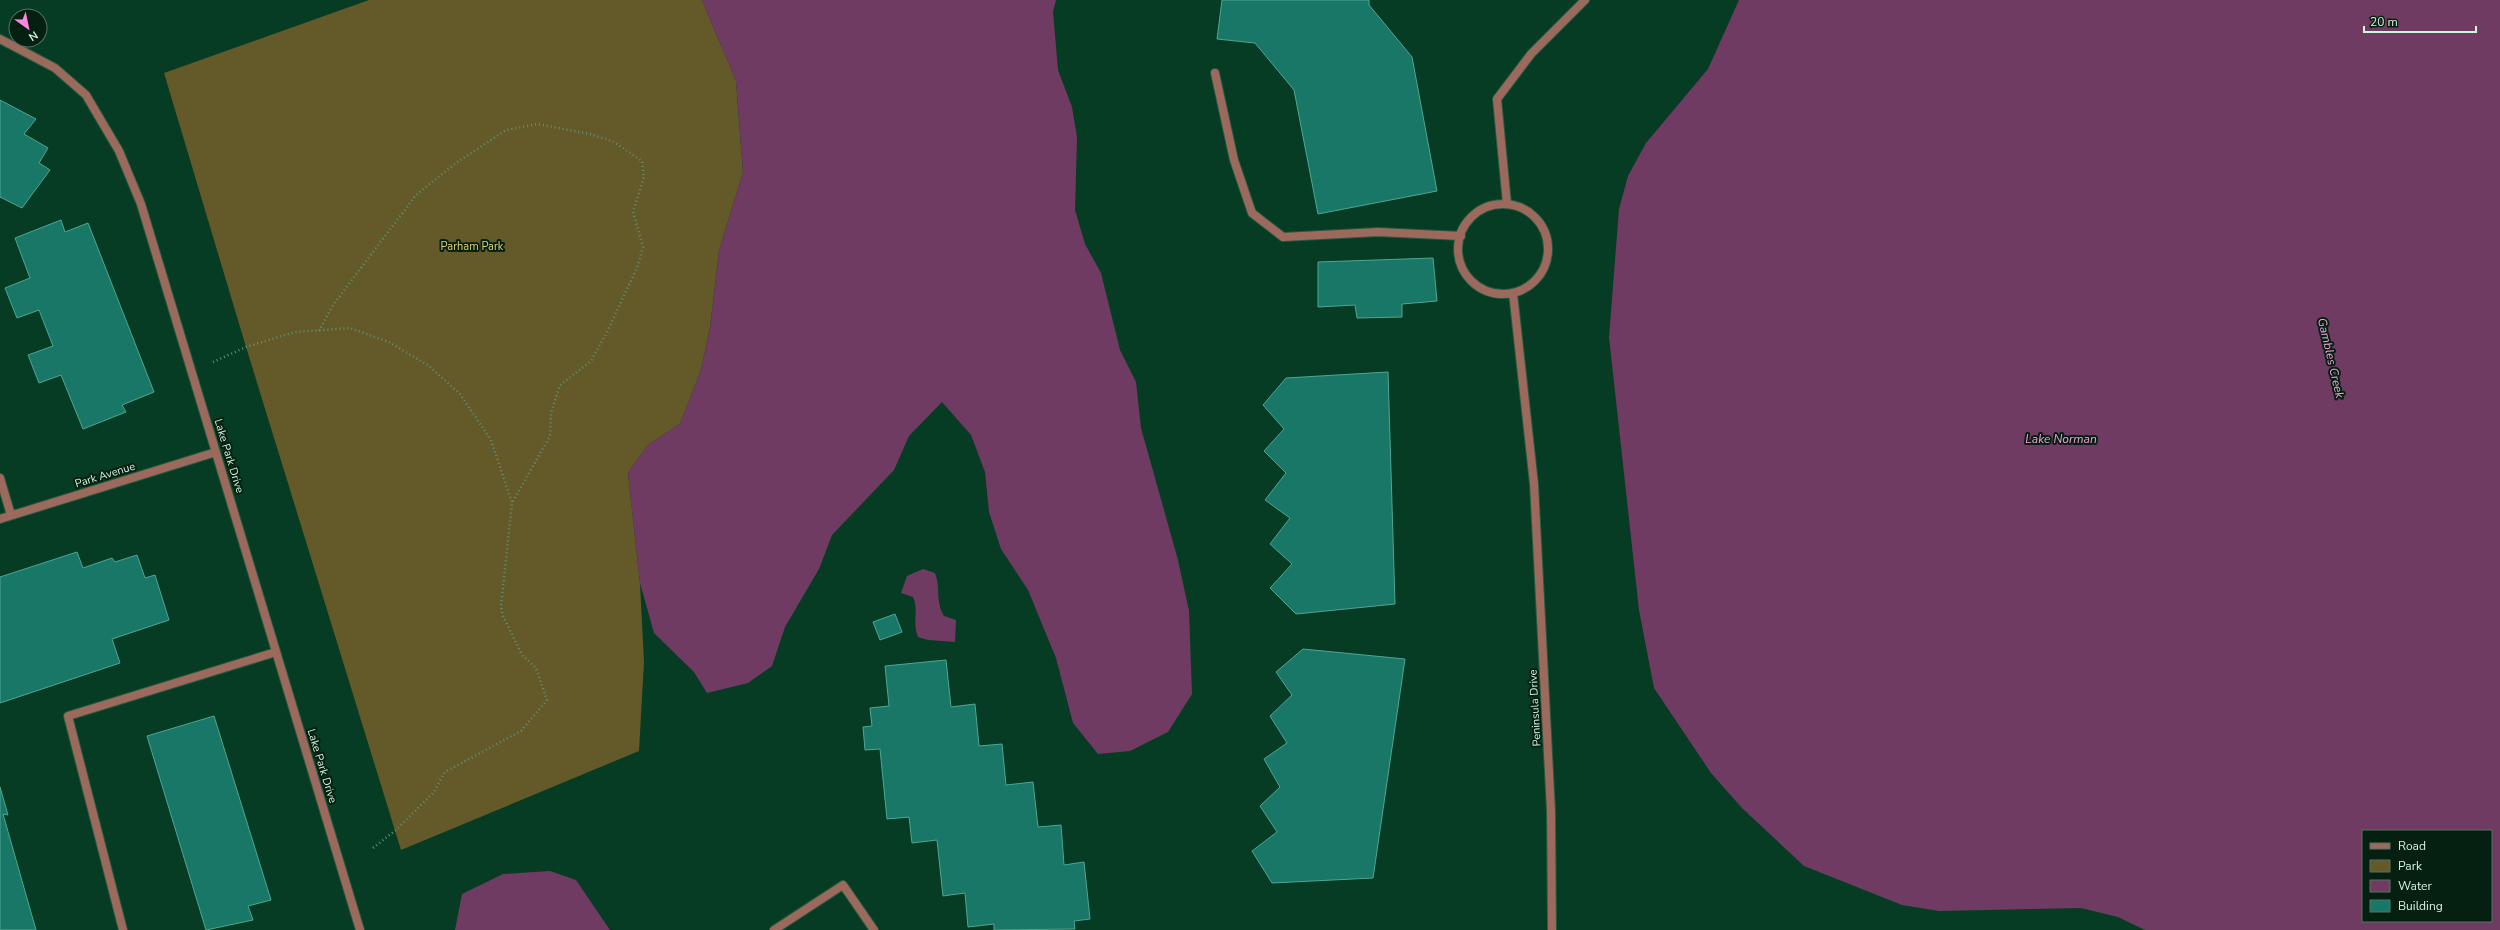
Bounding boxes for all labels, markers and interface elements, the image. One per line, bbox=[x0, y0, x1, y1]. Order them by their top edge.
north arrow bbox=[8, 8, 48, 48]
scale bar bbox=[2364, 8, 2476, 34]
text: 20 m bbox=[2370, 14, 2398, 30]
text: N bbox=[26, 27, 41, 44]
park label: Parham Park bbox=[441, 239, 504, 254]
water label: Gambles Creek bbox=[2314, 316, 2348, 401]
street label: Lake Park Drive bbox=[211, 417, 247, 495]
water label: Lake Norman bbox=[2025, 431, 2097, 447]
street label: Park Avenue bbox=[73, 459, 137, 491]
street label: Peninsula Drive bbox=[1525, 669, 1545, 747]
street label: Lake Park Drive bbox=[304, 727, 340, 805]
legend bbox=[2362, 830, 2492, 922]
text: Road bbox=[2398, 838, 2426, 854]
text: Park bbox=[2398, 858, 2423, 874]
text: Water bbox=[2398, 878, 2432, 894]
text: Building bbox=[2398, 898, 2443, 914]

